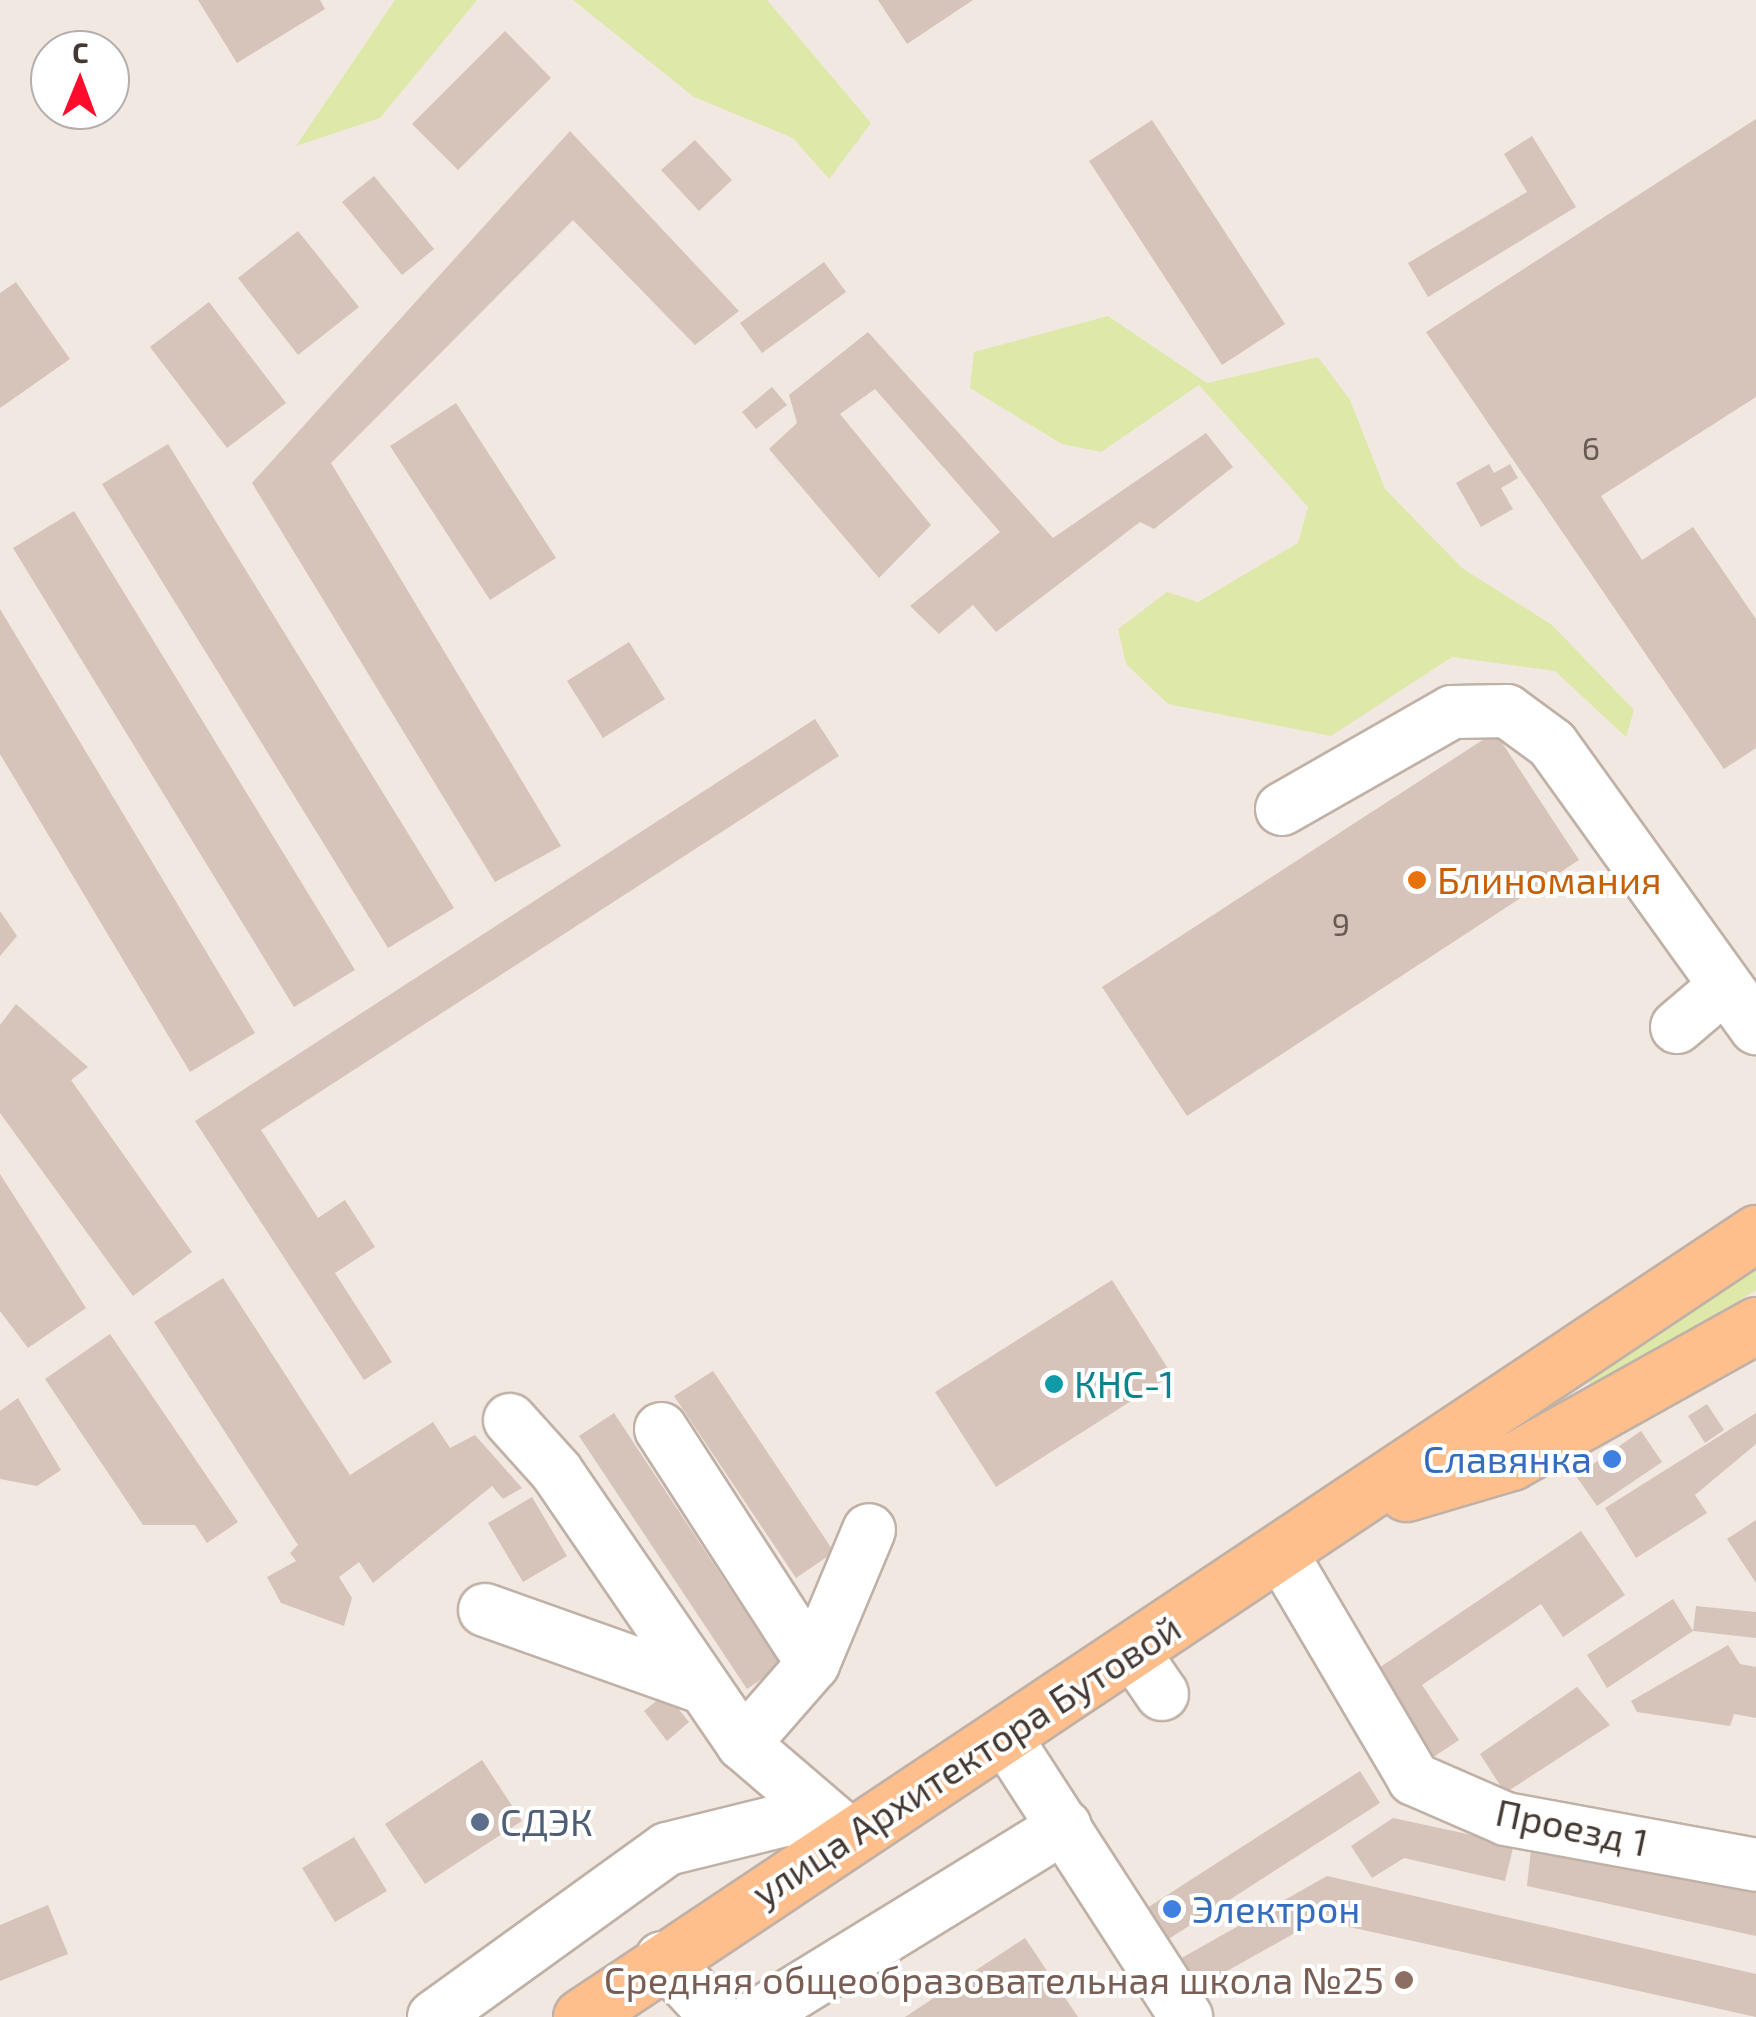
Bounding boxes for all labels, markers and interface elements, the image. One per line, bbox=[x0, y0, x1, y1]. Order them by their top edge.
north arrow bbox=[30, 30, 130, 130]
text: С bbox=[72, 35, 89, 69]
house number: 6 bbox=[1582, 428, 1600, 466]
place label: Блиномания bbox=[1437, 857, 1662, 903]
marker: Блиномания bbox=[1406, 869, 1428, 891]
house number: 9 bbox=[1332, 904, 1350, 942]
place label: КНС-1 bbox=[1074, 1361, 1174, 1407]
marker: КНС-1 bbox=[1043, 1373, 1065, 1395]
place label: Славянка bbox=[1423, 1436, 1592, 1482]
marker: Славянка bbox=[1601, 1448, 1623, 1470]
street label: улица Архитектора Бутовой bbox=[743, 1604, 1189, 1916]
street label: Проезд 1 bbox=[1492, 1789, 1652, 1865]
place label: СДЭК bbox=[500, 1799, 593, 1845]
marker: СДЭК bbox=[469, 1811, 491, 1833]
place label: Электрон bbox=[1192, 1886, 1360, 1932]
marker: Электрон bbox=[1161, 1898, 1183, 1920]
place label: Средняя общеобразовательная школа №25 bbox=[604, 1957, 1384, 2003]
marker: Средняя общеобразовательная школа №25 bbox=[1393, 1969, 1415, 1991]

